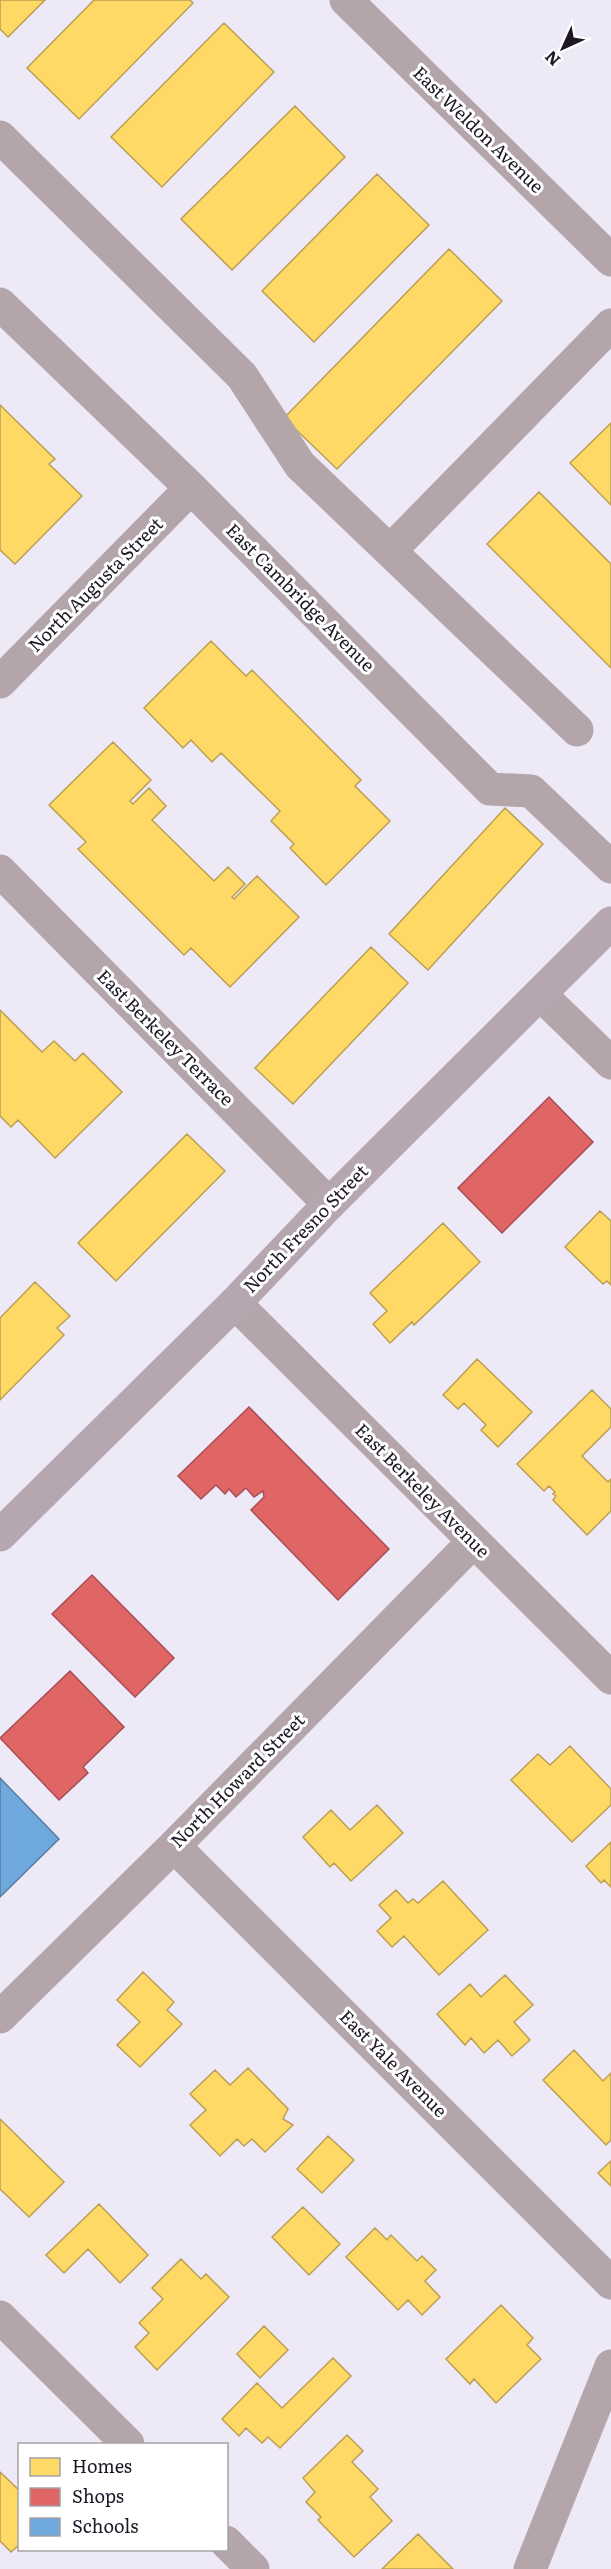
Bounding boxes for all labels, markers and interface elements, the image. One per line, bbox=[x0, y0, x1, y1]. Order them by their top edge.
north arrow bbox=[533, 18, 593, 78]
text: N bbox=[538, 46, 565, 73]
street label: East Weldon Avenue bbox=[408, 59, 551, 199]
street label: North Augusta Street bbox=[21, 510, 169, 657]
street label: East Cambridge Avenue bbox=[221, 516, 382, 677]
street label: East Berkeley Terrace bbox=[92, 962, 241, 1111]
street label: North Fresno Street bbox=[236, 1157, 374, 1298]
street label: East Berkeley Avenue bbox=[350, 1416, 497, 1563]
street label: North Howard Street bbox=[164, 1706, 311, 1853]
street label: East Yale Avenue bbox=[334, 2003, 454, 2123]
legend bbox=[18, 2443, 228, 2551]
text: Homes bbox=[72, 2452, 132, 2479]
text: Shops bbox=[72, 2482, 124, 2509]
text: Schools bbox=[72, 2512, 138, 2539]

